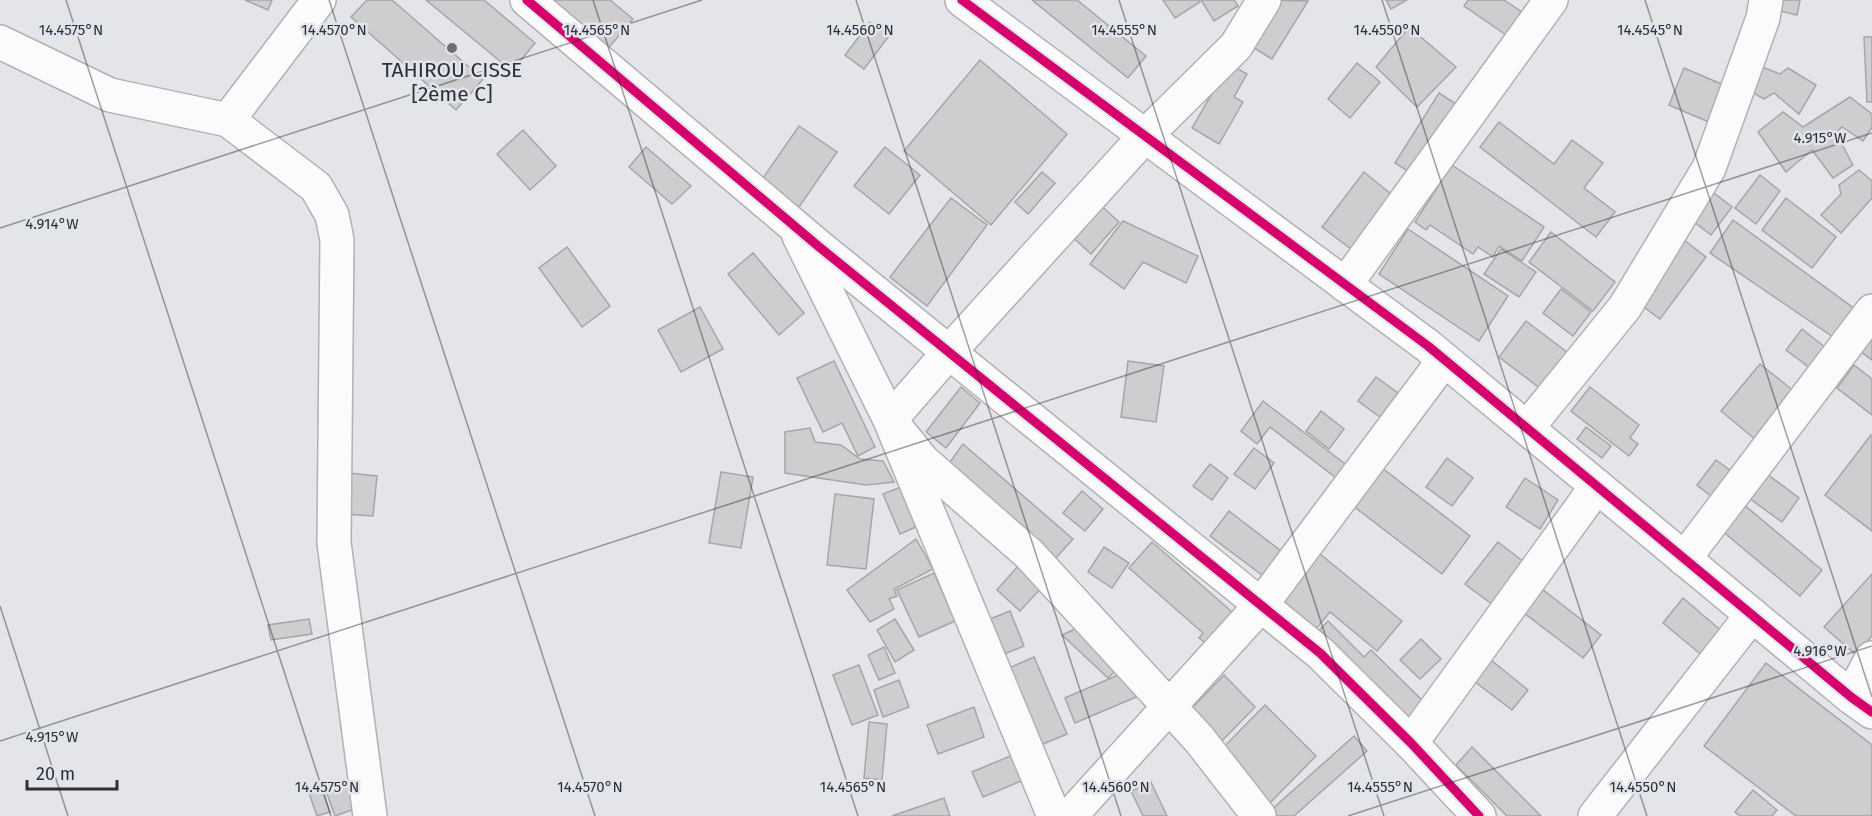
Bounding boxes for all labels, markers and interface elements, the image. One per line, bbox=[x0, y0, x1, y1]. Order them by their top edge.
text: 14.4575°N bbox=[39, 21, 103, 39]
text: 14.4570°N bbox=[301, 21, 367, 39]
text: 14.4565°N bbox=[564, 21, 630, 39]
text: 14.4560°N bbox=[826, 21, 894, 39]
text: 14.4555°N bbox=[1091, 21, 1157, 39]
text: 14.4550°N bbox=[1354, 21, 1420, 39]
text: 14.4545°N bbox=[1617, 21, 1683, 39]
marker: TAHIROU CISSE [2ème C] bbox=[445, 41, 459, 55]
place label: TAHIROU CISSE [2ème C] bbox=[382, 57, 522, 107]
text: 4.915°W bbox=[1794, 129, 1847, 147]
text: 4.914°W bbox=[25, 215, 79, 233]
text: 4.916°W bbox=[1793, 642, 1847, 660]
text: 4.915°W bbox=[26, 728, 79, 746]
scale bar bbox=[27, 753, 117, 791]
text: 20 m bbox=[36, 763, 75, 785]
text: 14.4575°N bbox=[295, 778, 359, 796]
text: 14.4570°N bbox=[557, 778, 623, 796]
text: 14.4565°N bbox=[820, 778, 886, 796]
text: 14.4560°N bbox=[1082, 778, 1150, 796]
text: 14.4555°N bbox=[1347, 778, 1413, 796]
text: 14.4550°N bbox=[1610, 778, 1676, 796]

